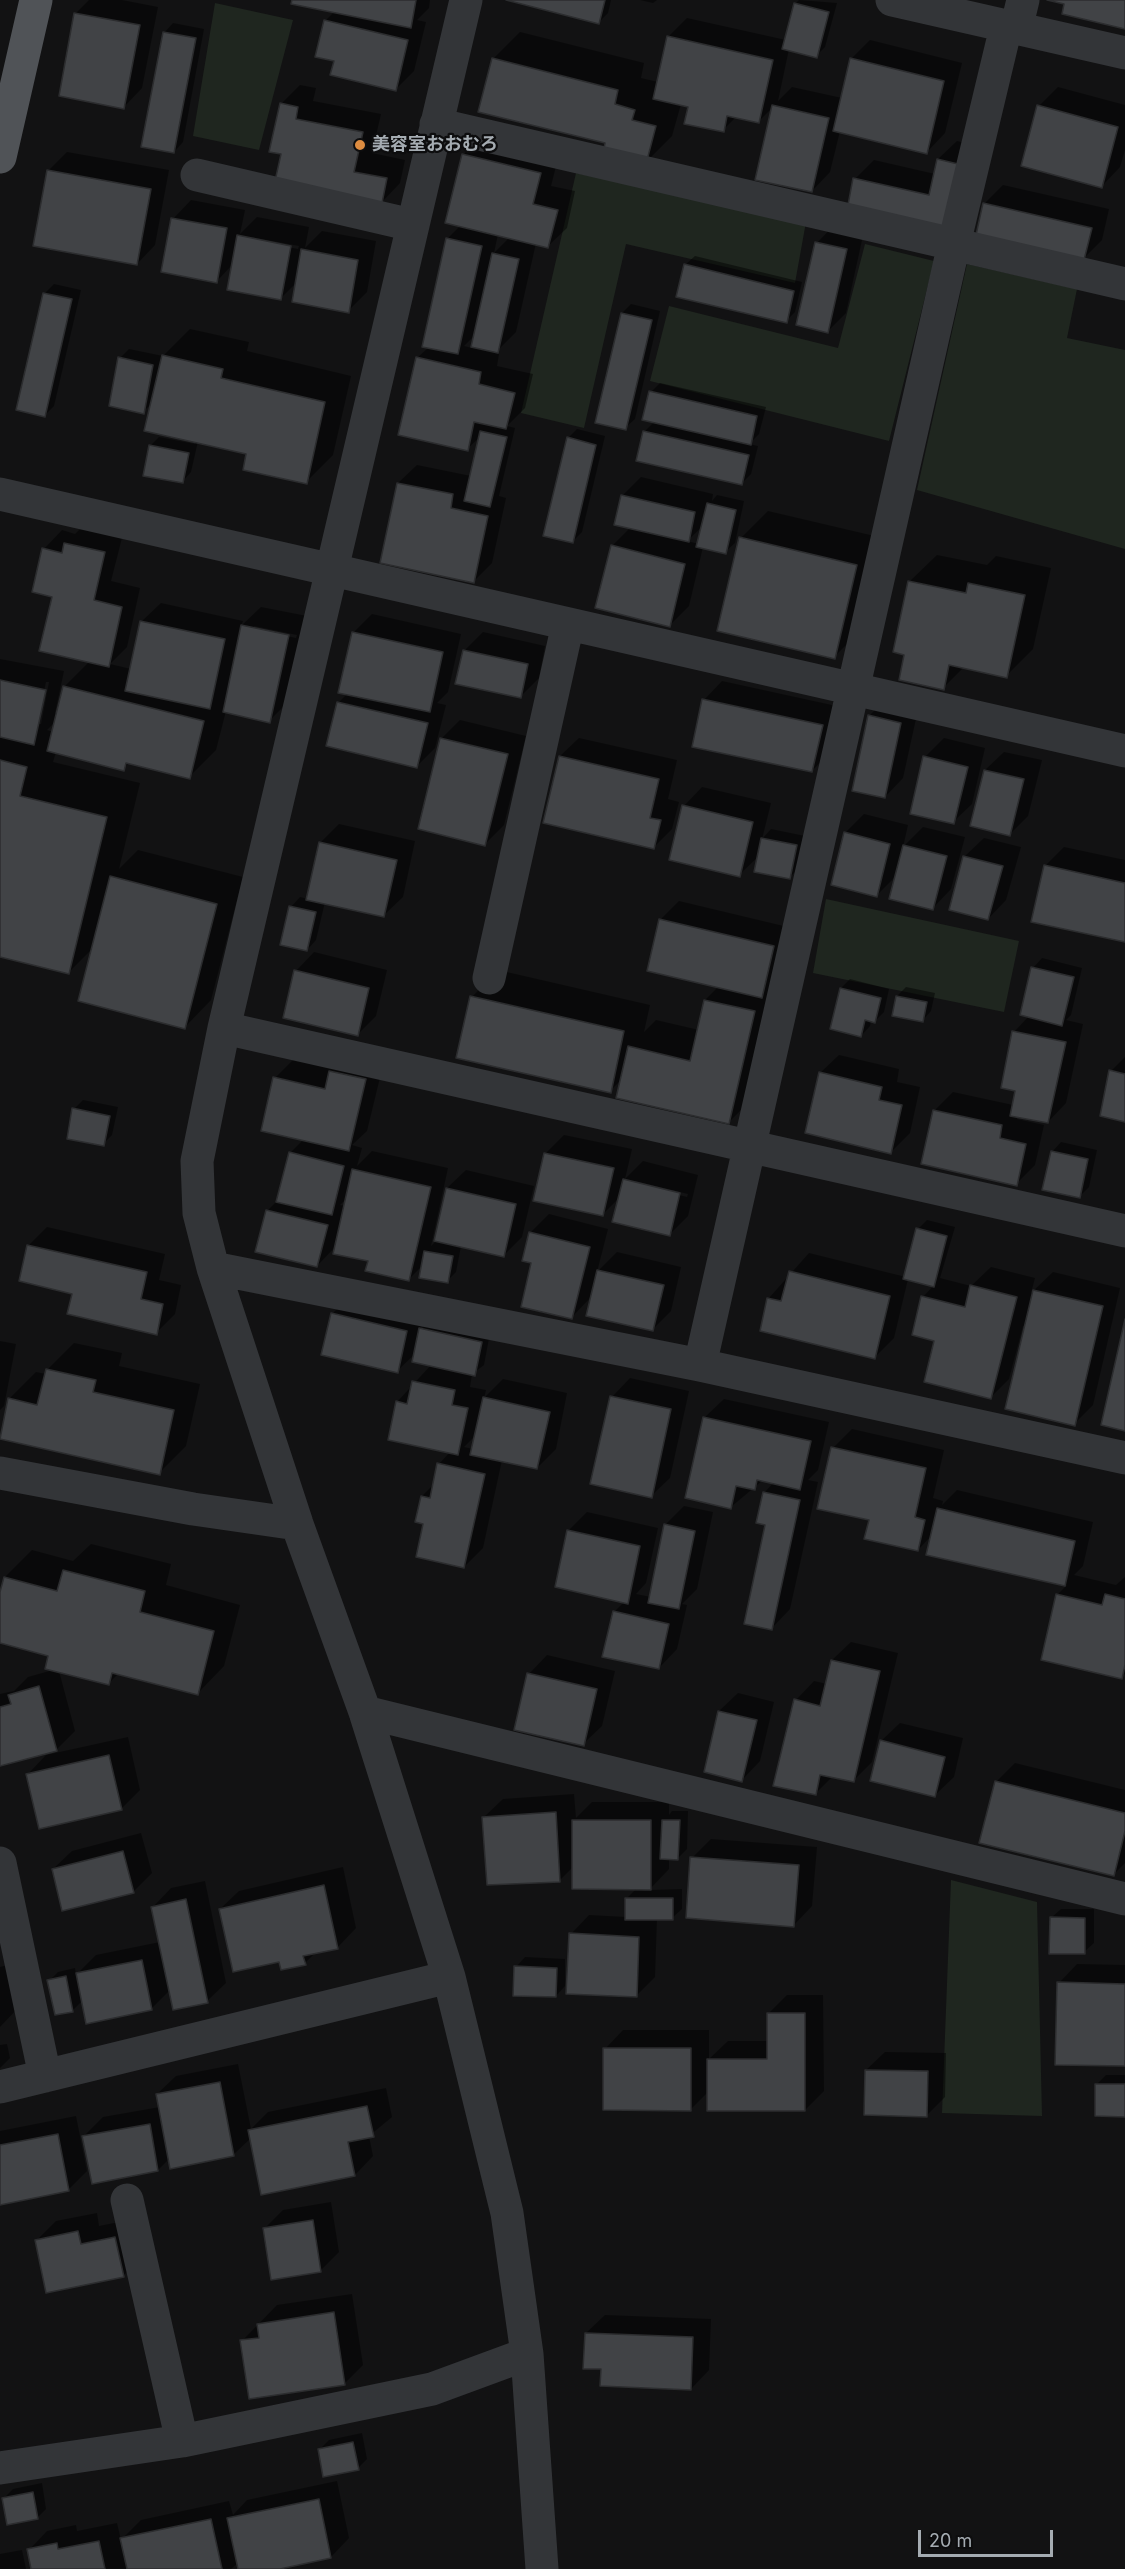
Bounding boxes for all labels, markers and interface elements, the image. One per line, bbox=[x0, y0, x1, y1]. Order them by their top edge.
place label: 美容室おおむろ bbox=[372, 134, 498, 156]
marker: 美容室おおむろ bbox=[353, 138, 367, 152]
scale bar bbox=[921, 2518, 1056, 2556]
text: 20 m bbox=[929, 2530, 972, 2551]

